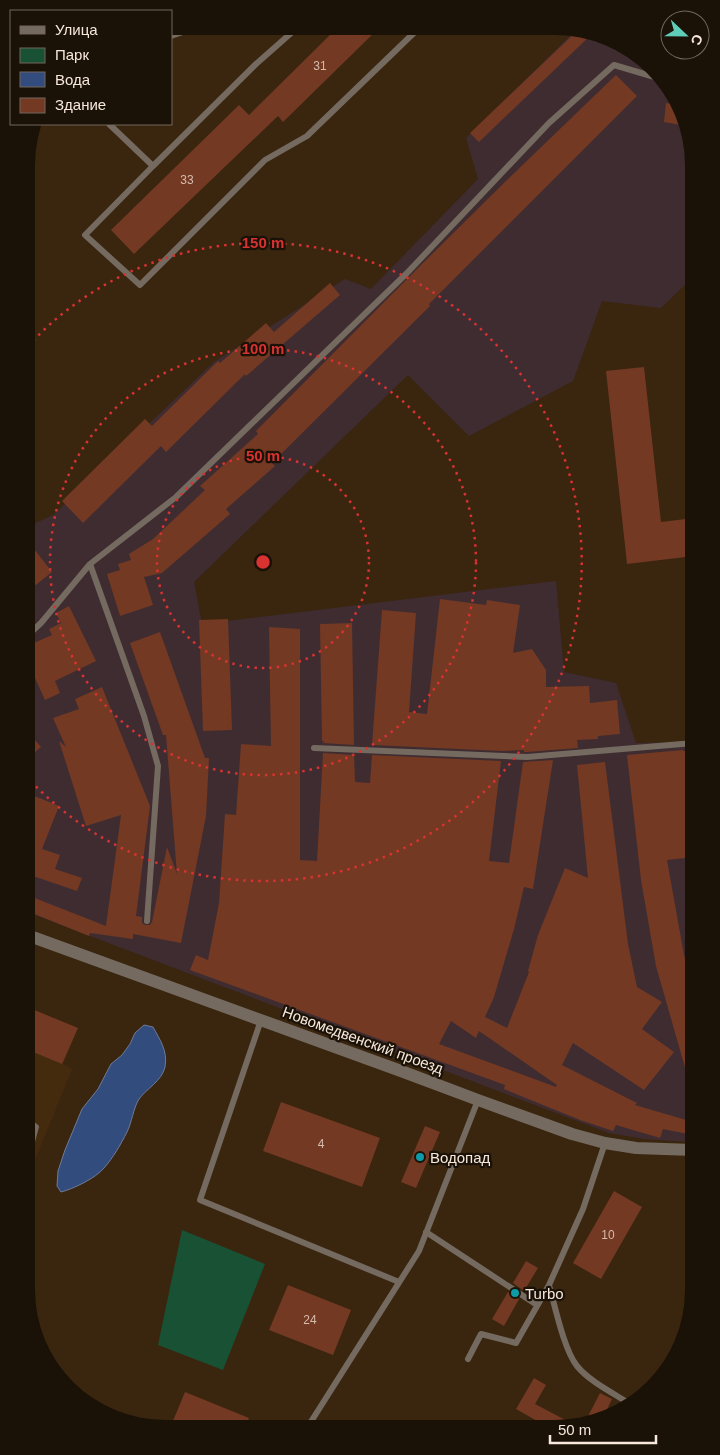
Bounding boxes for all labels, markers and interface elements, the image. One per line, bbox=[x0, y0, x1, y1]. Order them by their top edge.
legend bbox=[10, 10, 172, 125]
north arrow bbox=[660, 10, 710, 60]
text: Улица bbox=[55, 21, 98, 38]
text: С bbox=[688, 32, 706, 48]
text: Парк bbox=[55, 46, 89, 63]
house number: 31 bbox=[313, 59, 327, 73]
text: Вода bbox=[55, 71, 91, 88]
text: Здание bbox=[55, 96, 106, 113]
house number: 33 bbox=[180, 173, 194, 187]
text: 150 m bbox=[242, 234, 284, 251]
text: 100 m bbox=[242, 340, 284, 357]
text: 50 m bbox=[246, 447, 280, 464]
centre of rings bbox=[254, 553, 272, 571]
street label: Новомедвенский проезд bbox=[280, 1003, 446, 1077]
house number: 4 bbox=[318, 1137, 325, 1151]
place label: Водопад bbox=[430, 1149, 491, 1166]
marker: Водопад bbox=[414, 1151, 426, 1163]
house number: 10 bbox=[601, 1228, 615, 1242]
place label: Turbo bbox=[525, 1285, 564, 1302]
marker: Turbo bbox=[509, 1287, 521, 1299]
house number: 24 bbox=[303, 1313, 317, 1327]
scale bar bbox=[550, 1412, 656, 1444]
text: 50 m bbox=[558, 1421, 591, 1438]

